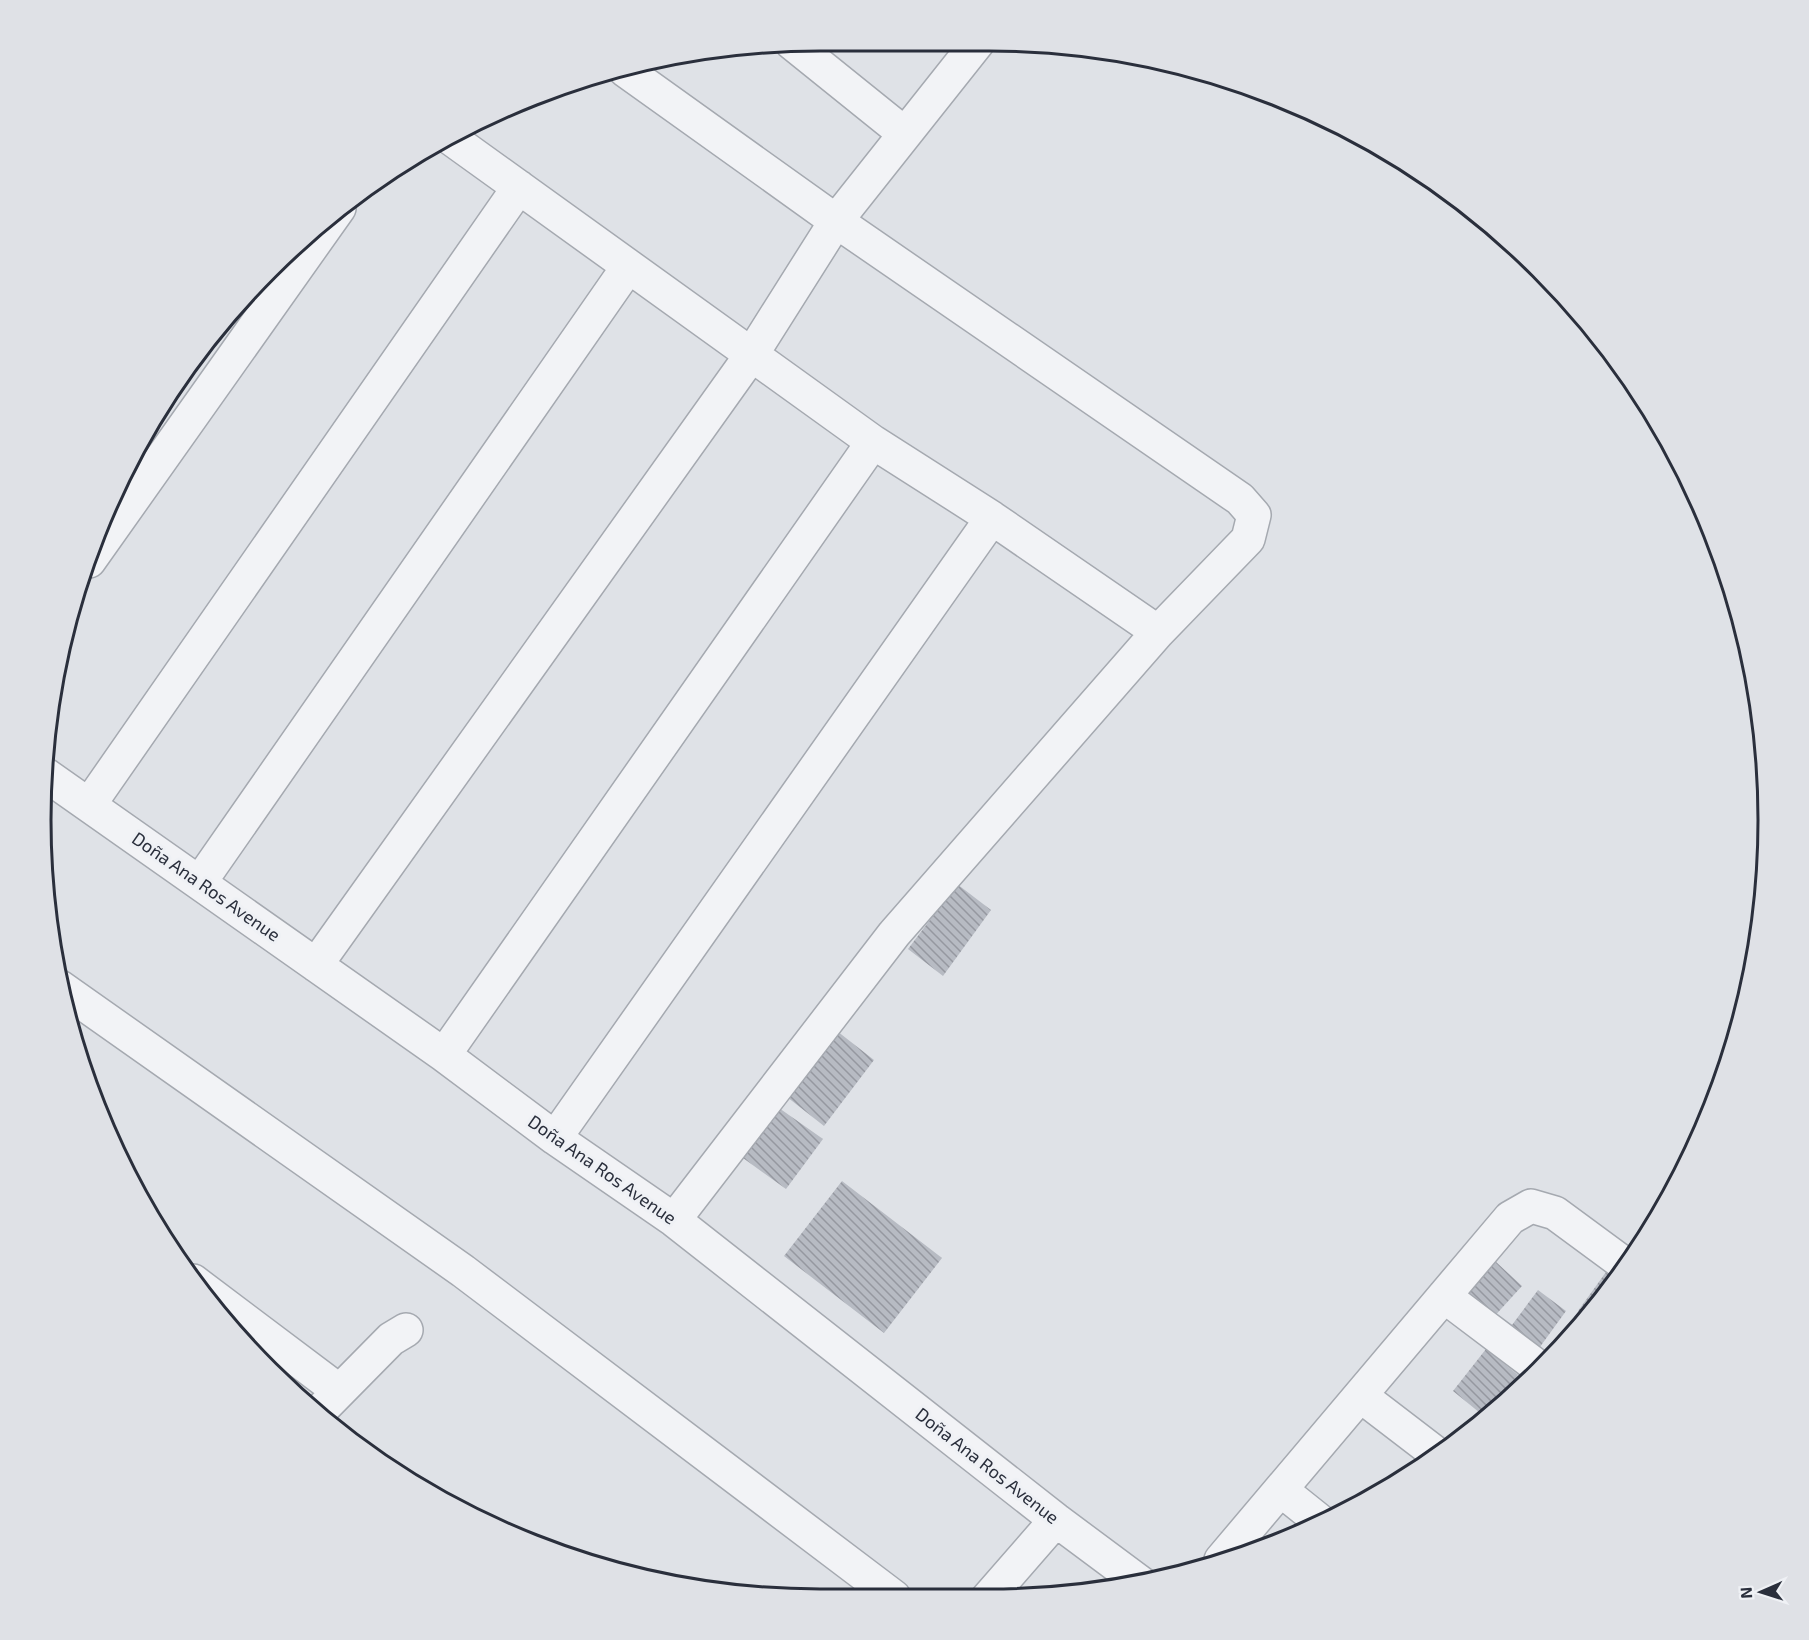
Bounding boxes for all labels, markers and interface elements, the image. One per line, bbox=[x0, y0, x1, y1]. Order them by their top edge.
street label: Doña Ana Ros Avenue bbox=[128, 827, 285, 946]
street label: Doña Ana Ros Avenue bbox=[524, 1110, 681, 1229]
street label: Doña Ana Ros Avenue bbox=[912, 1402, 1064, 1528]
north arrow bbox=[1731, 1562, 1791, 1622]
text: N bbox=[1736, 1587, 1755, 1599]

